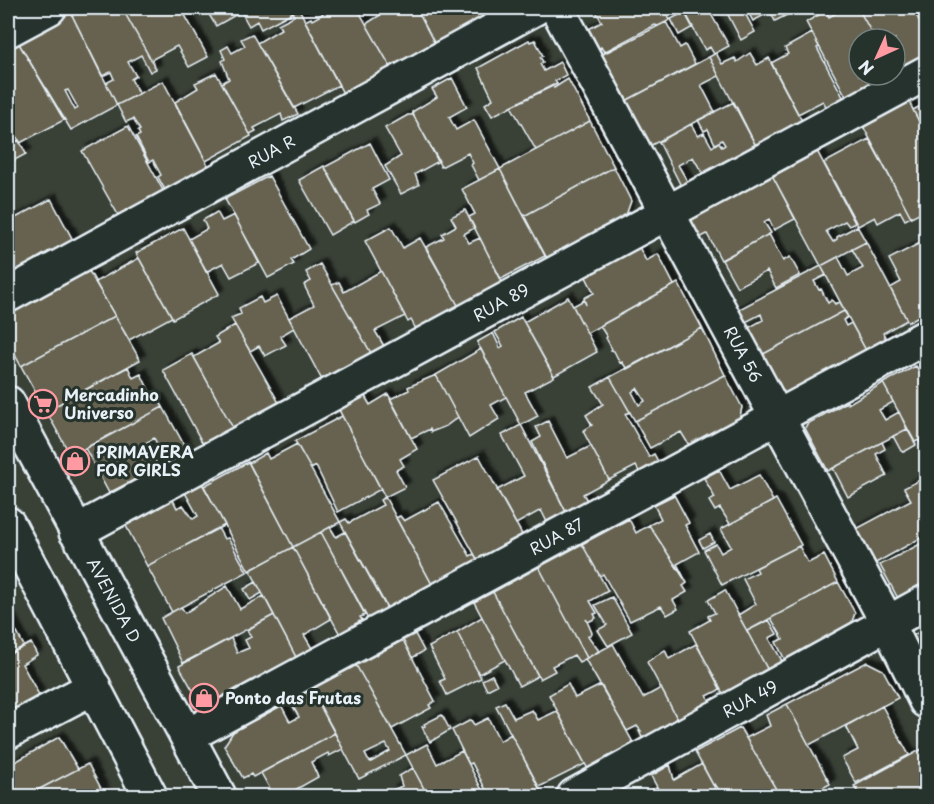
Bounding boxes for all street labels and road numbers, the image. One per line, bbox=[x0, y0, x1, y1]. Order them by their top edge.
street label: RUA R bbox=[243, 128, 299, 173]
street label: RUA 89 bbox=[468, 277, 533, 327]
street label: RUA 56 bbox=[719, 321, 769, 386]
street label: RUA 87 bbox=[525, 511, 588, 560]
street label: AVENIDA D bbox=[82, 553, 148, 647]
street label: RUA 49 bbox=[718, 673, 781, 723]

